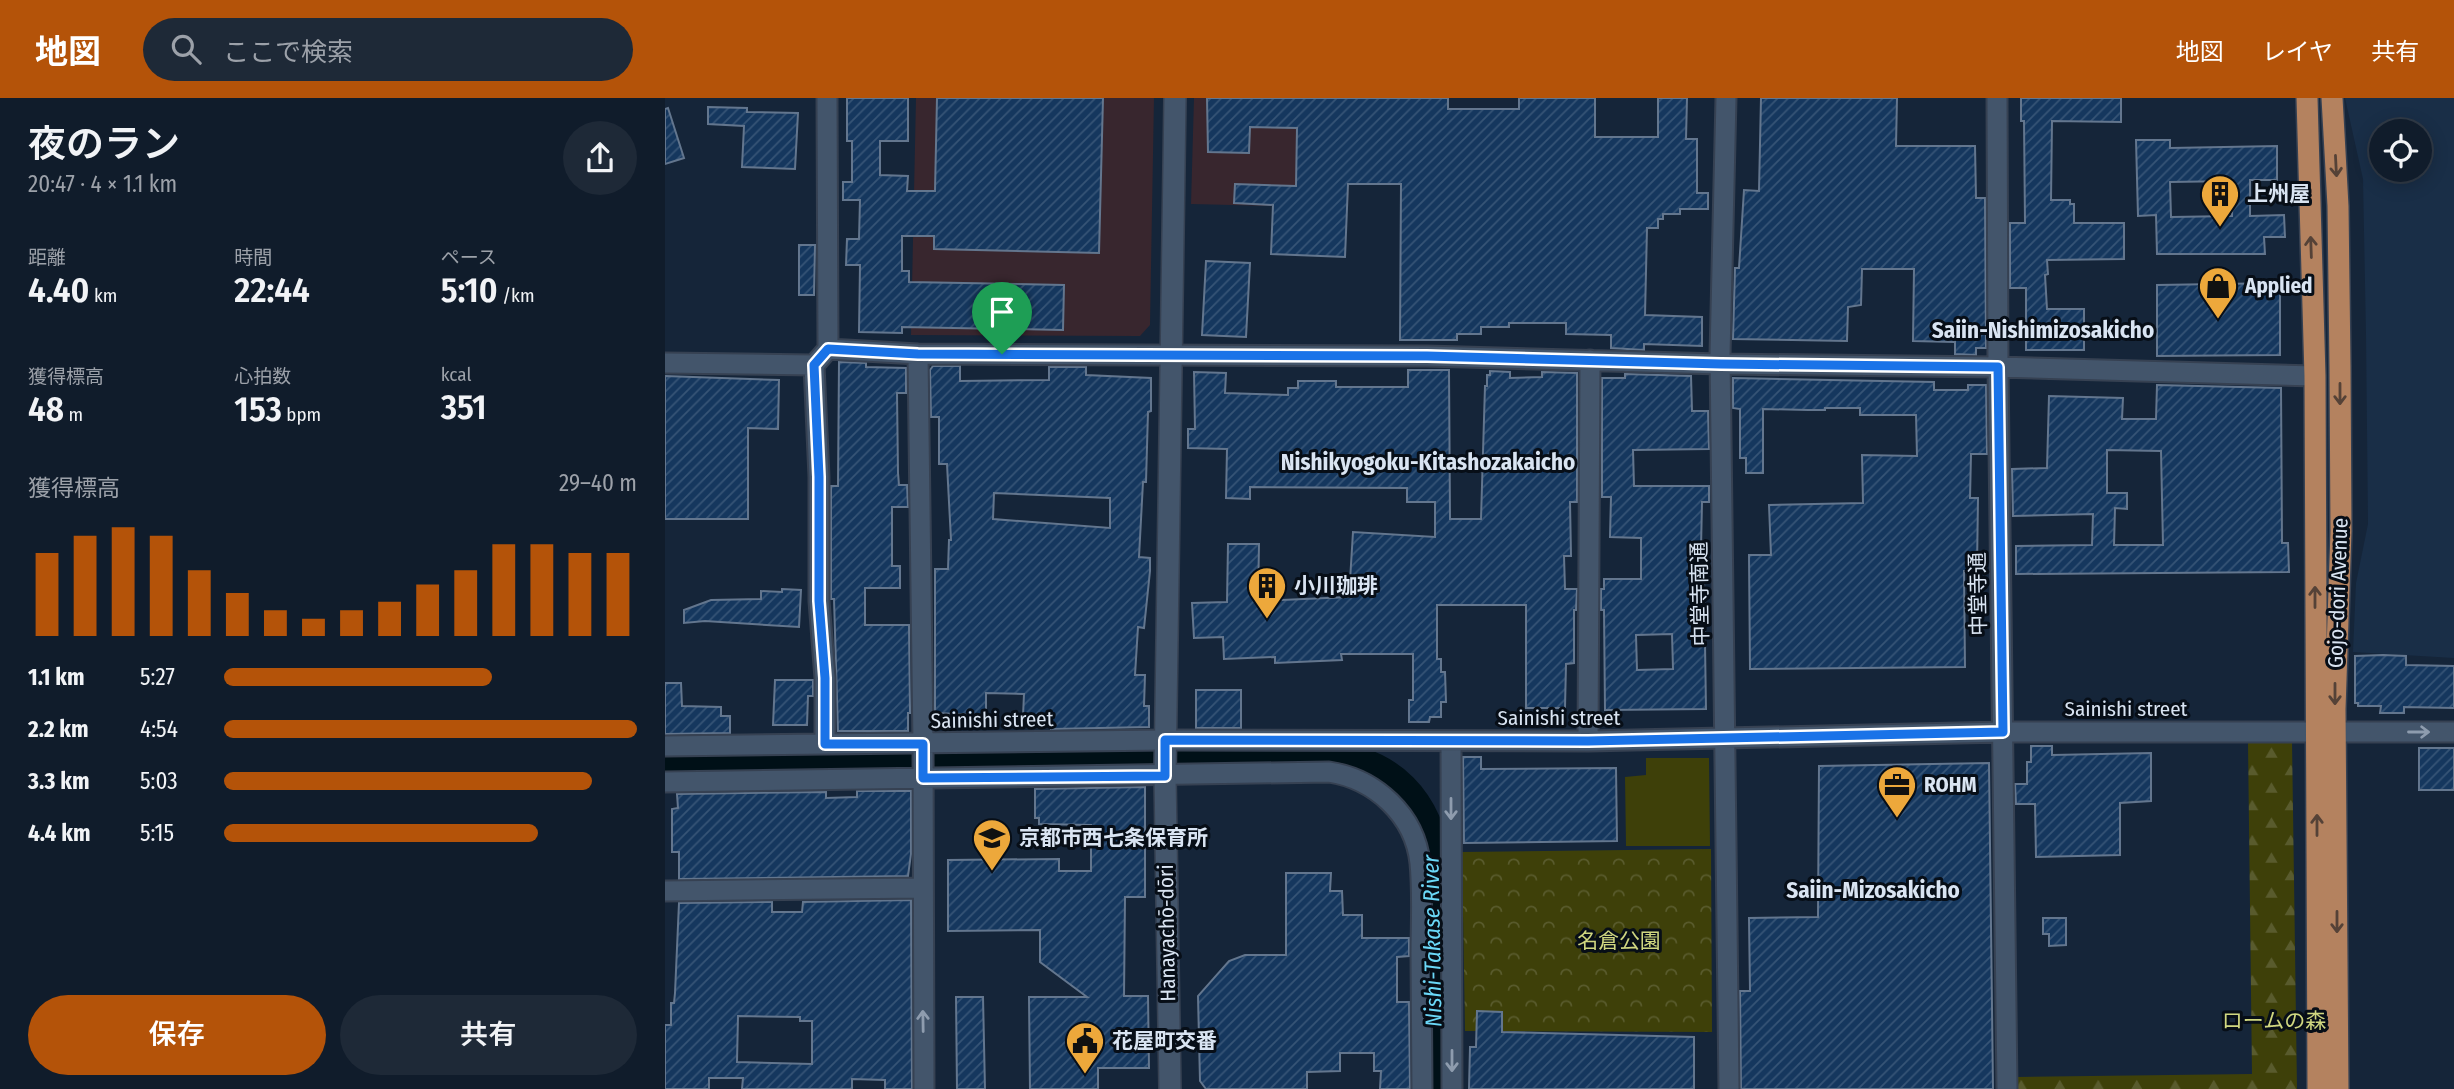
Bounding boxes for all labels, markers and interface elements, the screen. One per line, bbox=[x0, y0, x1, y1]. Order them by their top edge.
search box bbox=[143, 18, 633, 81]
icon: search bbox=[167, 30, 205, 68]
text: 地図 bbox=[35, 32, 101, 72]
text: ここで検索 bbox=[223, 37, 353, 68]
text: 地図 bbox=[2176, 38, 2224, 66]
text: レイヤ bbox=[2262, 38, 2333, 66]
text: 共有 bbox=[2371, 38, 2419, 66]
map controls bbox=[2369, 119, 2432, 182]
button: locate bbox=[2369, 119, 2432, 182]
text: 夜のラン bbox=[28, 121, 180, 167]
button: share bbox=[563, 121, 637, 195]
one-way arrow bbox=[2330, 154, 2343, 177]
text: 20:47 · 4 × 1.1 km bbox=[28, 170, 177, 198]
building icon: 上州屋 bbox=[2199, 173, 2241, 228]
place label: 上州屋 bbox=[2247, 181, 2310, 207]
one-way arrow bbox=[2305, 236, 2318, 259]
text: 距離 bbox=[28, 246, 66, 269]
text: 時間 bbox=[234, 246, 272, 269]
text: ペース bbox=[441, 246, 497, 269]
shop icon: Applied bbox=[2197, 265, 2239, 320]
text: 4.40 bbox=[28, 269, 89, 311]
text: 22:44 bbox=[234, 269, 310, 311]
text: 5:10 bbox=[441, 269, 498, 311]
place label: Applied bbox=[2244, 273, 2312, 299]
pin bbox=[972, 282, 1032, 354]
text: km bbox=[89, 284, 117, 307]
text: /km bbox=[498, 284, 535, 307]
icon: arrive bbox=[983, 293, 1021, 331]
district label: Saiin-Nishimizosakicho bbox=[1932, 316, 2154, 344]
text: kcal bbox=[441, 363, 471, 386]
text: 獲得標高 bbox=[28, 365, 104, 388]
text: 心拍数 bbox=[234, 365, 291, 388]
one-way arrow bbox=[2333, 382, 2347, 405]
text: 351 bbox=[441, 386, 487, 428]
text: 48 bbox=[28, 388, 64, 430]
text: 153 bbox=[234, 388, 282, 430]
text: m bbox=[64, 403, 83, 426]
text: bpm bbox=[282, 403, 321, 426]
district label: Nishikyogoku-Kitashozakaicho bbox=[1281, 448, 1575, 476]
text: 29–40 m bbox=[559, 469, 637, 497]
text: 獲得標高 bbox=[28, 474, 120, 502]
street label: Gojo-dori Avenue bbox=[2322, 518, 2354, 668]
street label: 中堂寺南通 bbox=[1686, 541, 1714, 647]
street label: 中堂寺通 bbox=[1964, 552, 1992, 636]
building icon: 小川珈琲 bbox=[1246, 565, 1288, 620]
place label: 小川珈琲 bbox=[1294, 573, 1378, 599]
one-way arrow bbox=[2308, 586, 2322, 609]
text: 1.1 km bbox=[28, 663, 84, 691]
text: 5:27 bbox=[140, 663, 175, 691]
one-way arrow bbox=[2328, 683, 2342, 706]
street label: Sainishi street bbox=[2065, 696, 2188, 722]
street label: Sainishi street bbox=[1498, 705, 1621, 731]
street label: Sainishi street bbox=[930, 706, 1054, 734]
text: 2.2 km bbox=[28, 715, 89, 743]
text: 4:54 bbox=[140, 715, 178, 743]
one-way arrow bbox=[2407, 725, 2430, 739]
office icon: ROHM bbox=[1876, 764, 1918, 819]
text: 3.3 km bbox=[28, 767, 89, 795]
text: 5:03 bbox=[140, 767, 178, 795]
place label: ROHM bbox=[1924, 772, 1977, 798]
one-way arrow bbox=[1444, 797, 1458, 820]
one-way arrow bbox=[2310, 814, 2324, 837]
school or university icon: 京都市西七条保育所 bbox=[971, 817, 1013, 872]
text: 4.4 km bbox=[28, 819, 90, 847]
text: 5:15 bbox=[140, 819, 174, 847]
place label: 京都市西七条保育所 bbox=[1019, 825, 1208, 851]
water label: Nishi-Takase River bbox=[1416, 854, 1448, 1027]
street label: Hanayachō-dōri bbox=[1153, 864, 1181, 1002]
district label: Saiin-Mizosakicho bbox=[1786, 876, 1960, 904]
one-way arrow bbox=[2330, 910, 2344, 933]
park label: 名倉公園 bbox=[1577, 928, 1661, 954]
button: 保存 bbox=[28, 995, 326, 1075]
button: 共有 bbox=[340, 995, 637, 1075]
park label: ロームの森 bbox=[2222, 1008, 2326, 1034]
one-way arrow bbox=[916, 1010, 930, 1033]
public building icon: 花屋町交番 bbox=[1064, 1020, 1106, 1075]
place label: 花屋町交番 bbox=[1112, 1028, 1217, 1054]
one-way arrow bbox=[1445, 1049, 1459, 1072]

